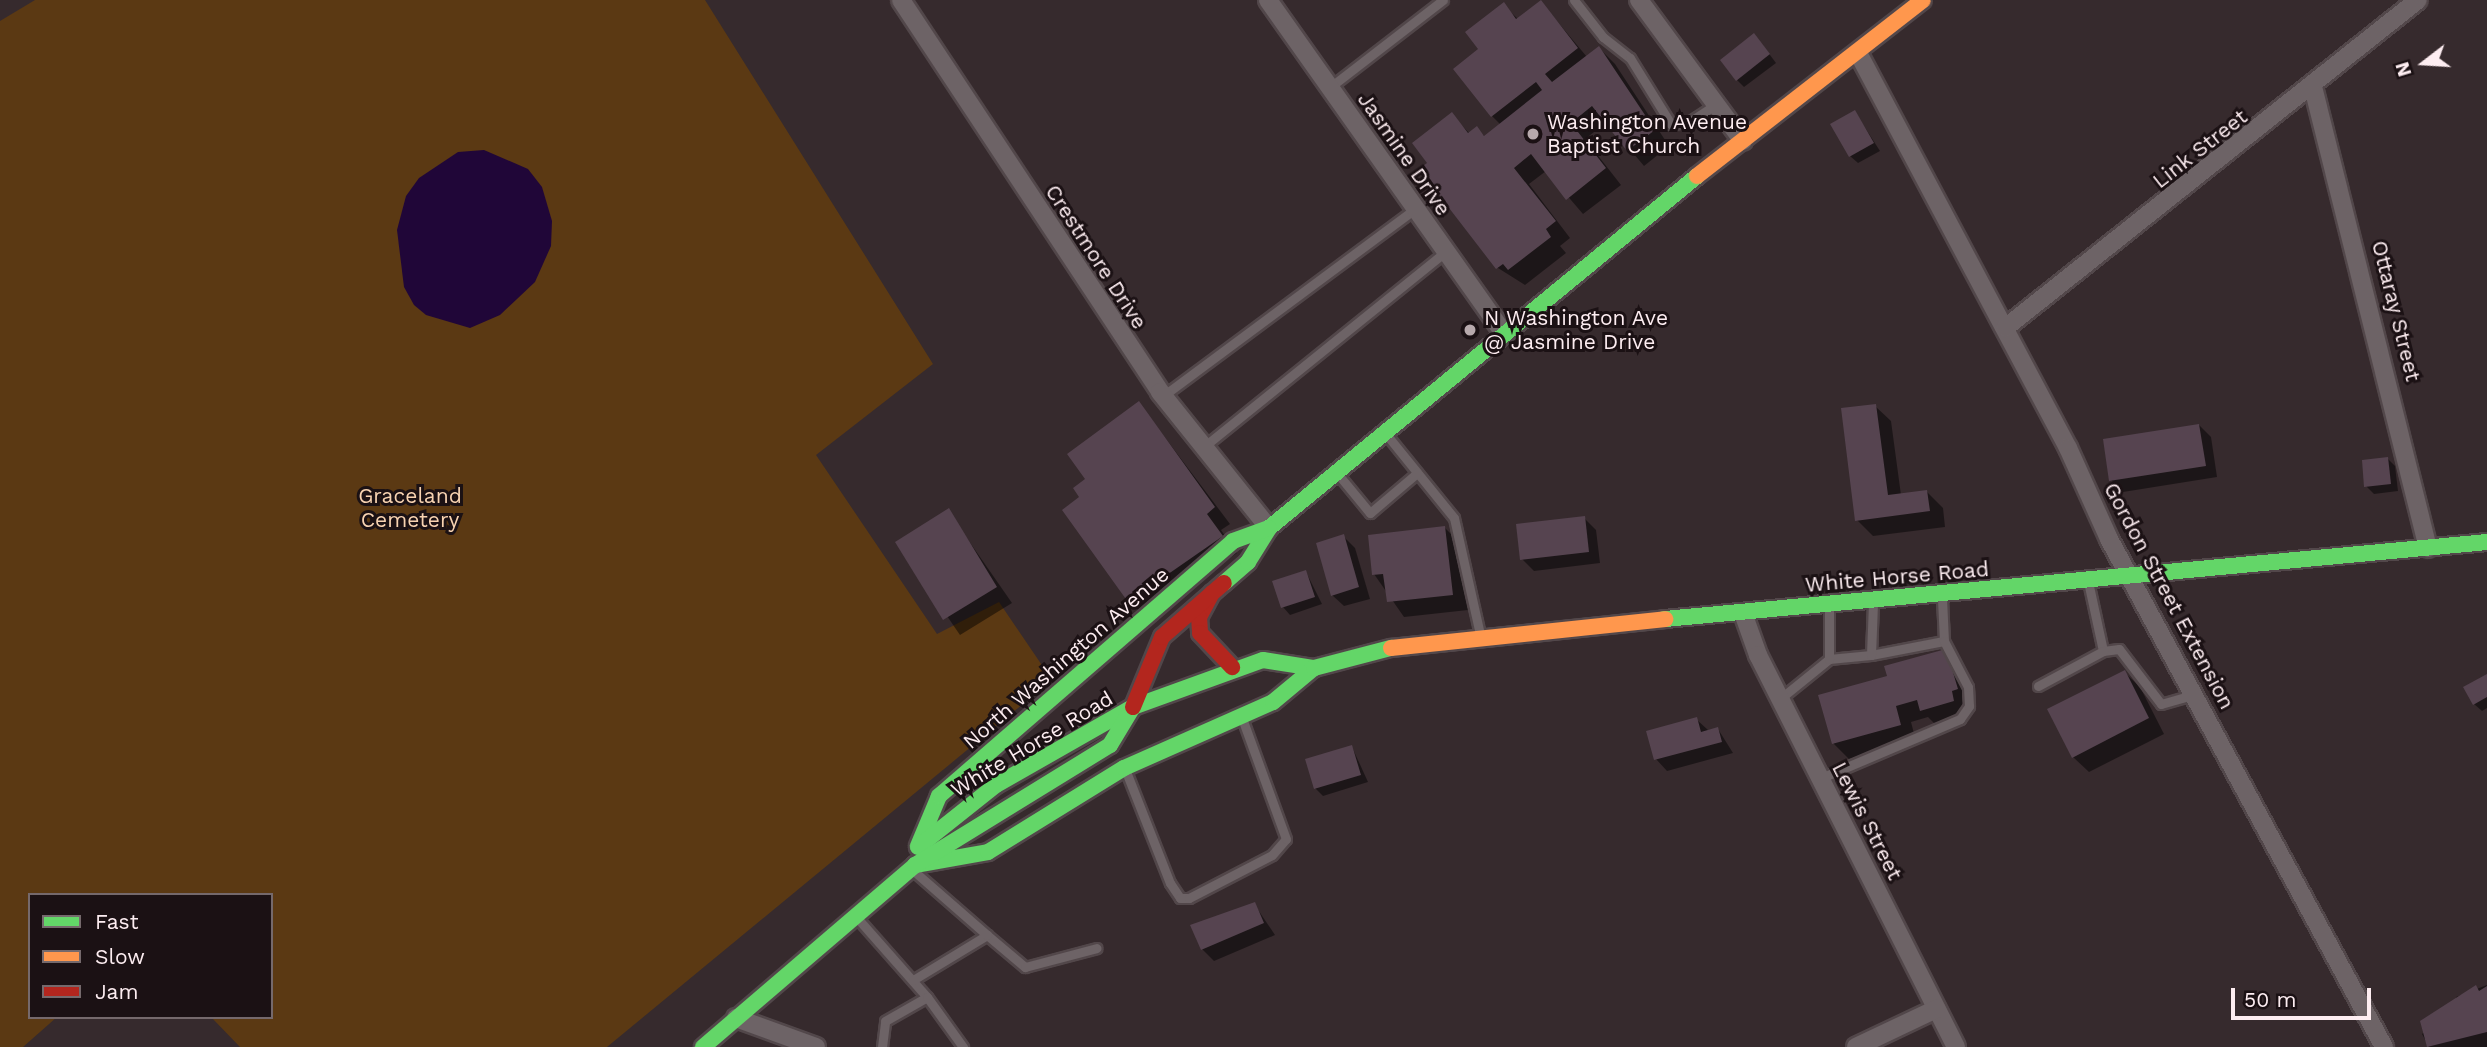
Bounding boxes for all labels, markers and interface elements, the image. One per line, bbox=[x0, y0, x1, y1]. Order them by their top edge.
north arrow bbox=[2389, 28, 2459, 98]
text: N bbox=[2390, 59, 2416, 79]
street label: Jasmine Drive bbox=[1352, 88, 1456, 220]
street label: Link Street bbox=[2148, 104, 2252, 194]
place label: Washington Avenue Baptist Church bbox=[1547, 109, 1748, 159]
marker: Washington Avenue Baptist Church bbox=[1525, 126, 1541, 142]
street label: Crestmore Drive bbox=[1040, 180, 1152, 334]
street label: Ottaray Street bbox=[2366, 238, 2426, 384]
place label: N Washington Ave @ Jasmine Drive bbox=[1484, 305, 1669, 355]
marker: N Washington Ave @ Jasmine Drive bbox=[1462, 322, 1478, 338]
street label: Gordon Street Extension bbox=[2098, 478, 2240, 714]
park label: Graceland Cemetery bbox=[358, 483, 462, 533]
street label: White Horse Road bbox=[1804, 556, 1990, 598]
street label: North Washington Avenue bbox=[957, 561, 1175, 755]
street label: White Horse Road bbox=[946, 686, 1118, 802]
street label: Lewis Street bbox=[1827, 758, 1907, 884]
legend bbox=[28, 893, 273, 1019]
text: Fast bbox=[95, 909, 139, 934]
text: Slow bbox=[95, 944, 145, 969]
scale bar bbox=[2235, 974, 2375, 1018]
text: Jam bbox=[95, 979, 138, 1004]
text: 50 m bbox=[2244, 987, 2296, 1012]

